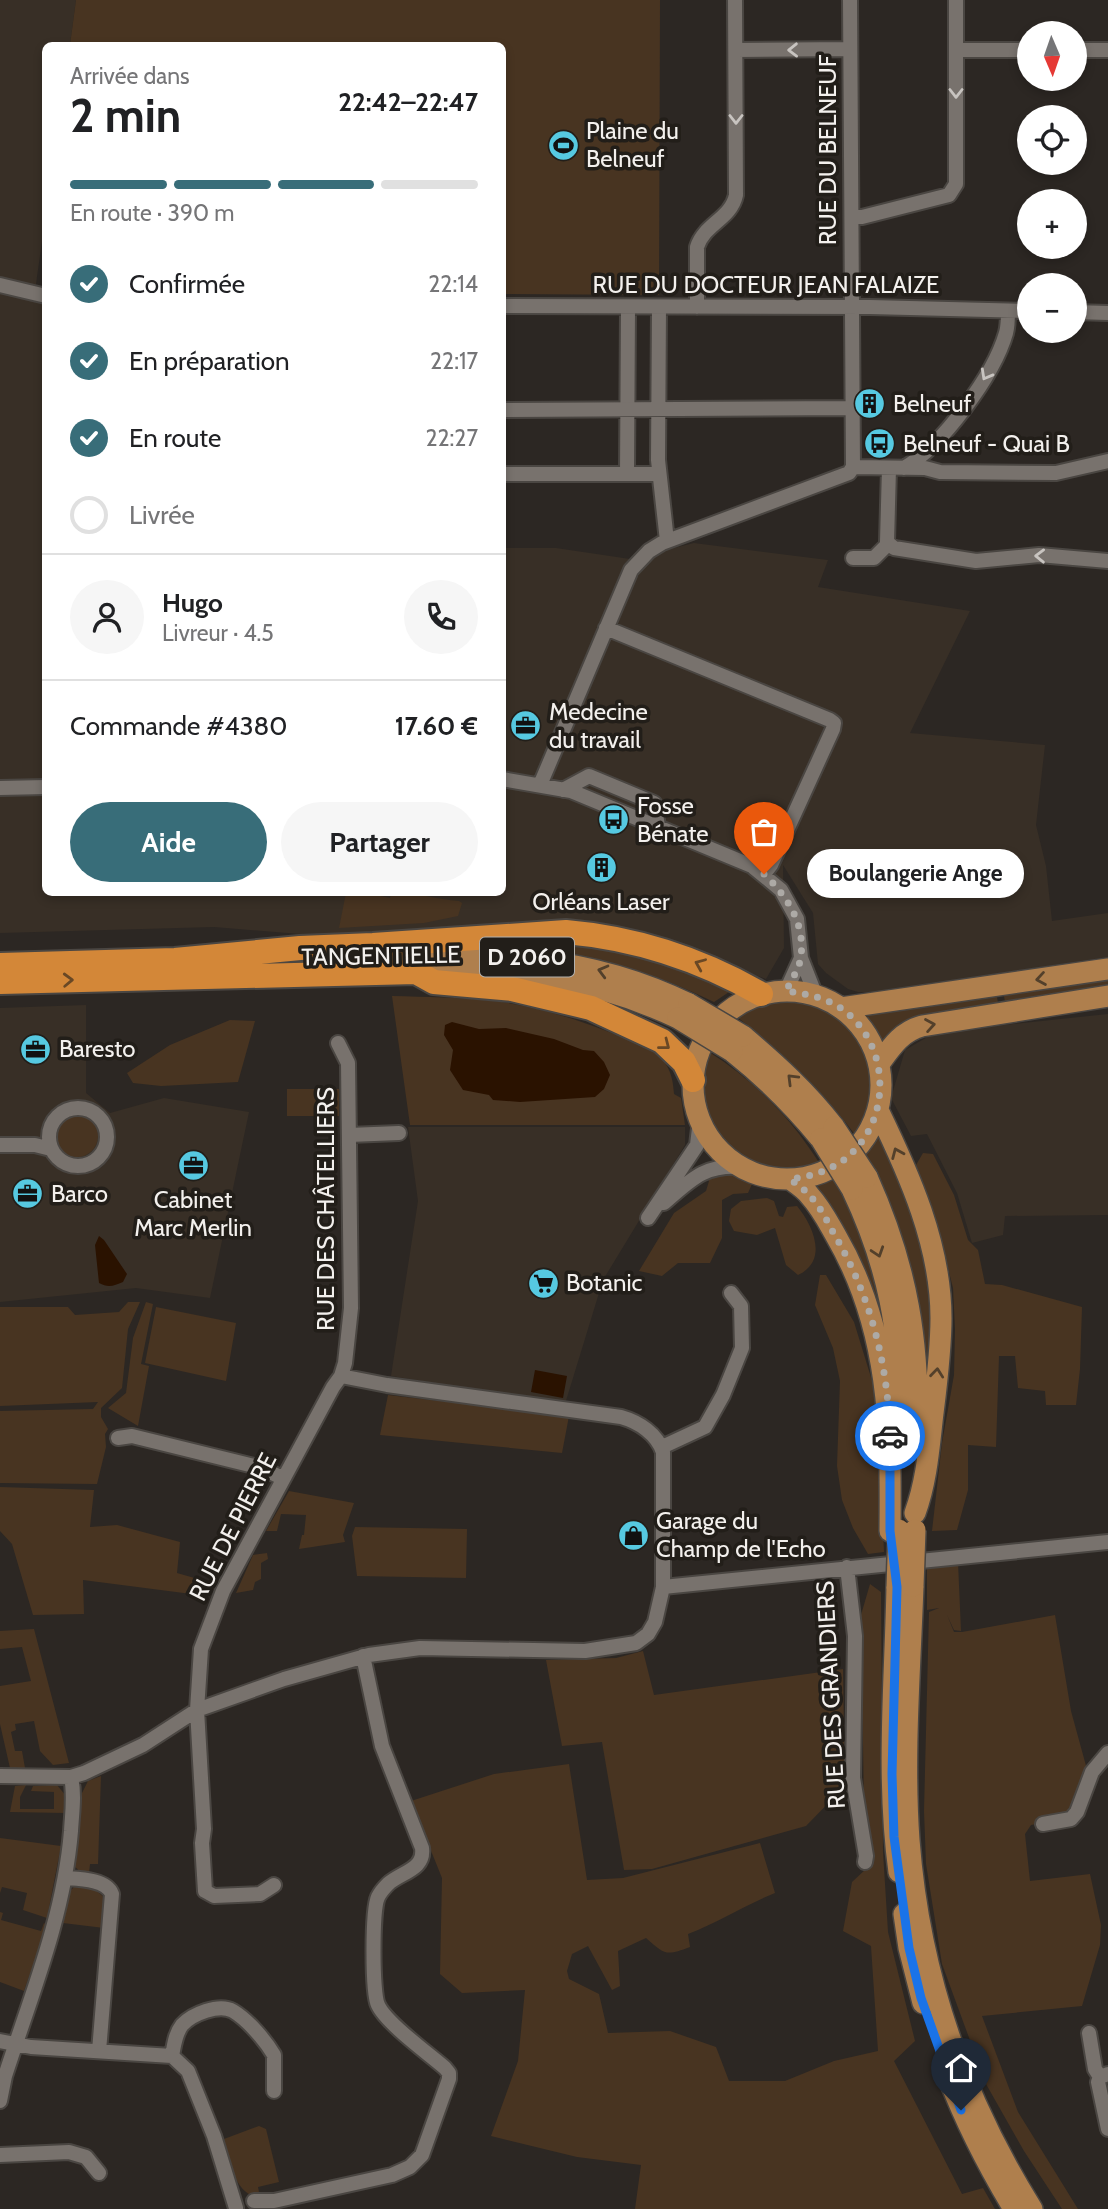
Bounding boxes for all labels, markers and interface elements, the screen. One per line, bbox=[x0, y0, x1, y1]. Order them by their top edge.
north arrow bbox=[1017, 21, 1087, 91]
map controls bbox=[1017, 21, 1087, 343]
one-way arrow bbox=[787, 42, 798, 58]
street label: RUE DU BELNEUF bbox=[813, 54, 842, 245]
text: Arrivée dans bbox=[70, 62, 190, 90]
text: 22:42–22:47 bbox=[338, 86, 478, 118]
text: 2 min bbox=[70, 88, 181, 144]
one-way arrow bbox=[948, 88, 964, 98]
button: locate bbox=[1017, 105, 1087, 175]
one-way arrow bbox=[728, 114, 744, 124]
place label: Plaine du Belneuf bbox=[586, 116, 679, 173]
sports icon: Plaine du Belneuf bbox=[546, 128, 580, 162]
button: + bbox=[1017, 189, 1087, 259]
text: En route · 390 m bbox=[70, 199, 234, 227]
icon: check bbox=[70, 265, 108, 303]
text: Confirmée bbox=[129, 268, 245, 300]
text: 22:14 bbox=[428, 270, 478, 298]
street label: RUE DU DOCTEUR JEAN FALAIZE bbox=[593, 270, 939, 299]
button: − bbox=[1017, 273, 1087, 343]
icon: check bbox=[70, 342, 108, 380]
text: En préparation bbox=[129, 345, 290, 377]
text: 22:17 bbox=[430, 347, 478, 375]
one-way arrow bbox=[981, 367, 994, 380]
building icon: Belneuf bbox=[853, 387, 887, 421]
place label: Belneuf bbox=[893, 389, 972, 418]
icon: check bbox=[70, 419, 108, 457]
text: En route bbox=[129, 422, 221, 454]
text: 22:27 bbox=[425, 424, 478, 452]
bus stop icon: Belneuf - Quai B bbox=[863, 427, 897, 461]
place label: Belneuf - Quai B bbox=[903, 429, 1070, 458]
text: Livrée bbox=[129, 499, 195, 531]
one-way arrow bbox=[1034, 548, 1045, 564]
button: person bbox=[70, 580, 144, 654]
button: phone bbox=[404, 580, 478, 654]
text: Hugo bbox=[162, 587, 223, 619]
text: Livreur · 4.5 bbox=[162, 619, 274, 647]
place label: Medecine du travail bbox=[549, 697, 648, 754]
office icon: Medecine du travail bbox=[509, 709, 543, 743]
text: Commande #4380 bbox=[70, 710, 287, 742]
text: 17.60 € bbox=[395, 710, 478, 742]
place label: Fosse Bénate bbox=[637, 791, 709, 848]
button: Aide bbox=[70, 802, 267, 882]
button: Partager bbox=[281, 802, 478, 882]
pin bbox=[734, 802, 794, 874]
bus stop icon: Fosse Bénate bbox=[597, 803, 631, 837]
icon: bag bbox=[745, 813, 783, 851]
callout: Boulangerie Ange bbox=[806, 850, 1023, 898]
building icon: Orléans Laser bbox=[584, 851, 618, 885]
text: Boulangerie Ange bbox=[828, 859, 1003, 887]
place label: Orléans Laser bbox=[532, 887, 670, 916]
road number: D 2060 bbox=[480, 938, 574, 976]
street label: TANGENTIELLE bbox=[301, 940, 461, 971]
one-way arrow bbox=[695, 958, 707, 972]
one-way arrow bbox=[597, 965, 609, 980]
one-way arrow bbox=[1035, 972, 1046, 987]
one-way arrow bbox=[63, 973, 74, 988]
one-way arrow bbox=[924, 1018, 936, 1033]
office icon: Baresto bbox=[19, 1032, 53, 1066]
place label: Baresto bbox=[59, 1034, 136, 1063]
one-way arrow bbox=[658, 1037, 670, 1050]
one-way arrow bbox=[787, 1074, 800, 1087]
street label: RUE DES CHÂTELLIERS bbox=[311, 1087, 340, 1331]
one-way arrow bbox=[891, 1147, 905, 1160]
office icon: Cabinet Marc Merlin bbox=[176, 1149, 210, 1183]
office icon: Barco bbox=[11, 1177, 45, 1211]
place label: Barco bbox=[51, 1179, 108, 1208]
place label: Cabinet Marc Merlin bbox=[134, 1185, 252, 1242]
one-way arrow bbox=[870, 1245, 884, 1258]
supermarket icon: Botanic bbox=[526, 1266, 560, 1300]
place label: Botanic bbox=[566, 1268, 642, 1297]
one-way arrow bbox=[930, 1367, 945, 1379]
courier bbox=[855, 1401, 925, 1471]
icon: car bbox=[871, 1417, 909, 1455]
street label: RUE DE PIERRE bbox=[183, 1448, 282, 1606]
place label: Garage du Champ de l'Echo bbox=[656, 1506, 826, 1563]
shop icon: Garage du Champ de l'Echo bbox=[616, 1518, 650, 1552]
street label: RUE DES GRANDIERS bbox=[810, 1580, 851, 1810]
pin bbox=[931, 2038, 991, 2110]
icon: home bbox=[942, 2049, 980, 2087]

